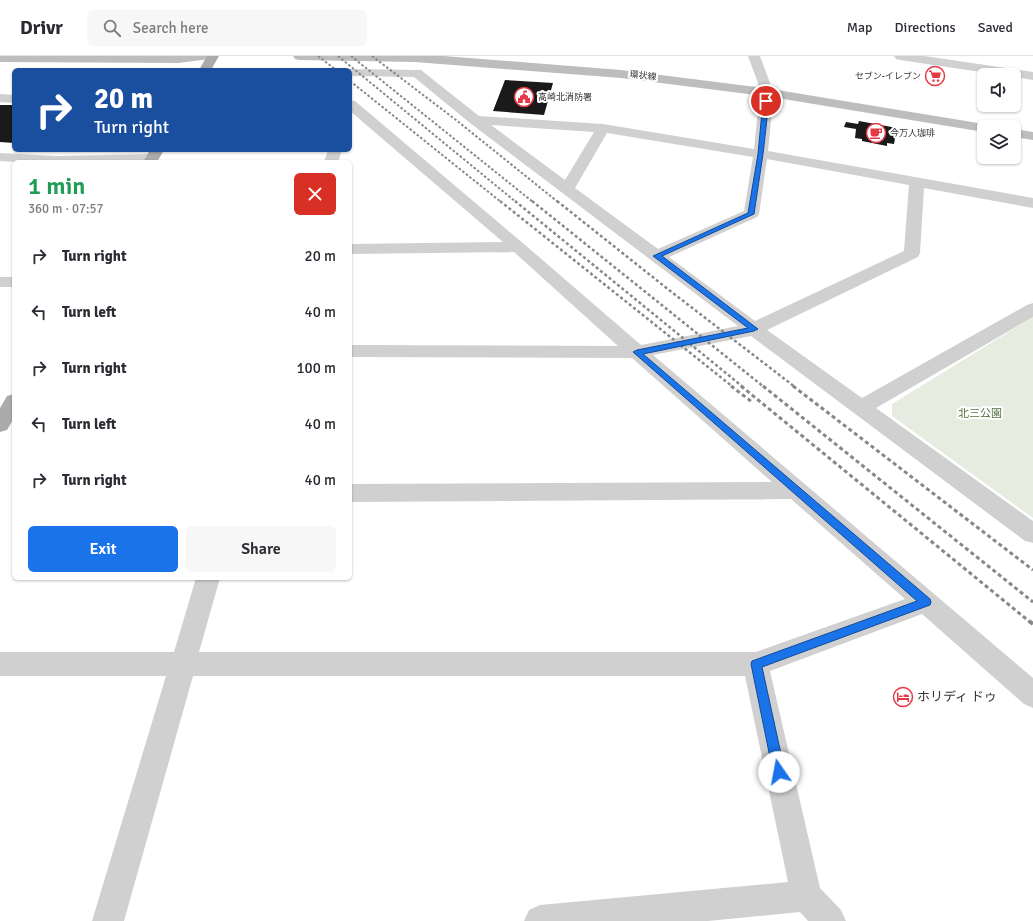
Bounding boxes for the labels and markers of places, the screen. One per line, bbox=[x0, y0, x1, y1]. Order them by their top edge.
supermarket icon: セブン-イレブン bbox=[924, 65, 946, 87]
place label: セブン-イレブン bbox=[855, 71, 921, 82]
pin bbox=[749, 84, 783, 118]
public building icon: 高崎北消防署 bbox=[513, 86, 535, 108]
place label: 高崎北消防署 bbox=[538, 92, 592, 103]
cafe icon: 今万人珈琲 bbox=[865, 122, 887, 144]
place label: 今万人珈琲 bbox=[890, 128, 935, 139]
hotel icon: ホリディ ドゥ bbox=[892, 686, 914, 708]
place label: ホリディ ドゥ bbox=[917, 689, 997, 705]

